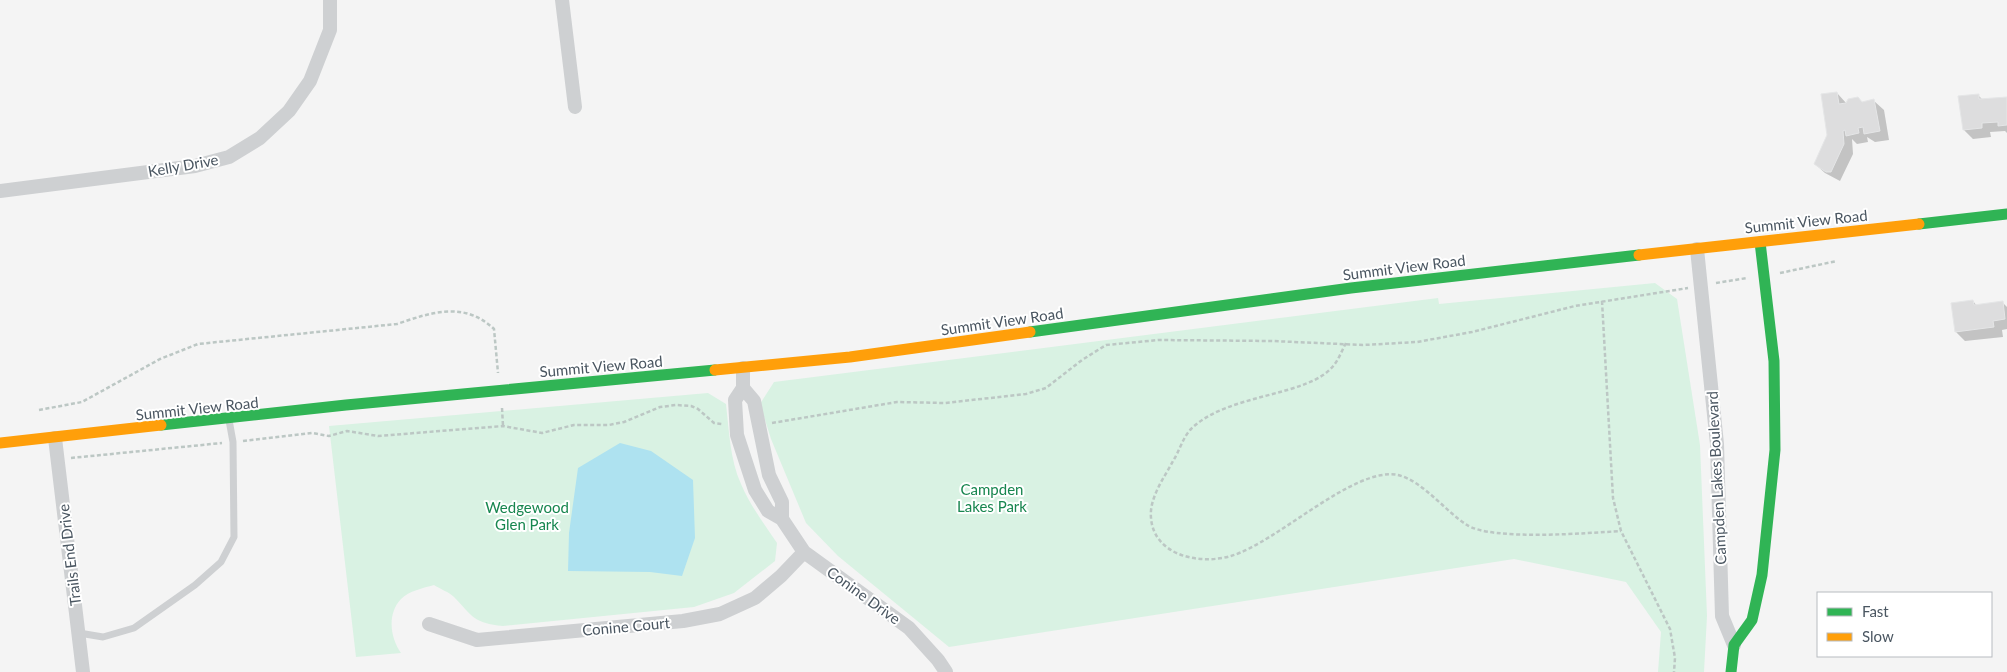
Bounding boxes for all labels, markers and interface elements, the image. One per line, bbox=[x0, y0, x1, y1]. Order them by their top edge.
street label: Kelly Drive bbox=[146, 150, 220, 180]
street label: Summit View Road bbox=[1744, 206, 1868, 236]
street label: Summit View Road bbox=[1342, 251, 1466, 283]
street label: Summit View Road bbox=[940, 303, 1064, 339]
street label: Summit View Road bbox=[539, 352, 663, 380]
street label: Campden Lakes Boulevard bbox=[1702, 391, 1730, 565]
street label: Summit View Road bbox=[135, 393, 259, 423]
park label: Campden Lakes Park bbox=[957, 480, 1027, 515]
park label: Wedgewood Glen Park bbox=[485, 498, 569, 533]
street label: Trails End Drive bbox=[54, 503, 84, 607]
street label: Conine Drive bbox=[824, 562, 904, 628]
legend bbox=[1817, 592, 1992, 657]
text: Fast bbox=[1862, 602, 1889, 620]
street label: Conine Court bbox=[581, 613, 671, 639]
text: Slow bbox=[1862, 627, 1894, 645]

